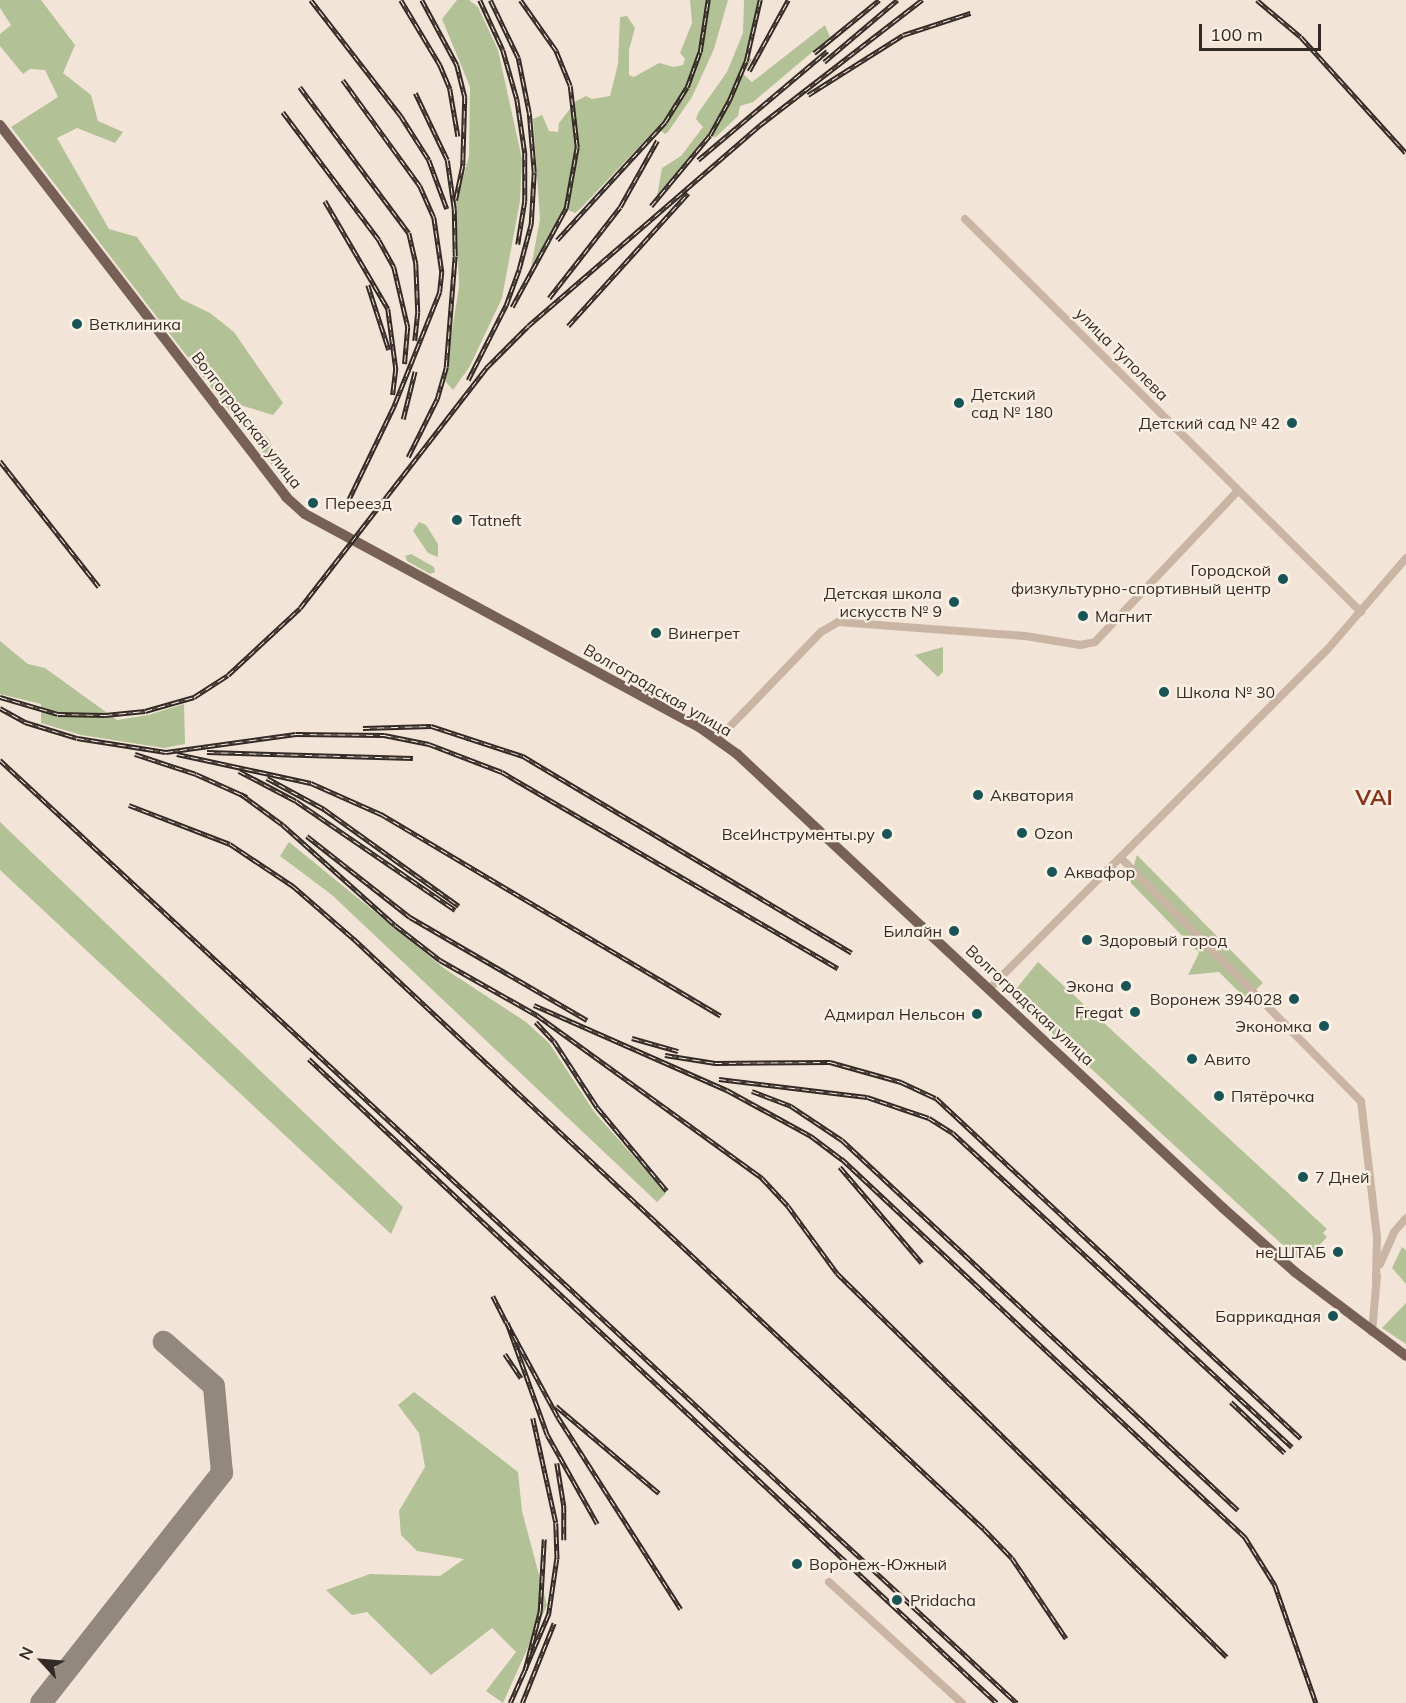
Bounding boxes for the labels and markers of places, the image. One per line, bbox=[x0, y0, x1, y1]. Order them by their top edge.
place label: Ветклиника bbox=[89, 314, 181, 334]
marker: Ветклиника bbox=[70, 317, 84, 331]
place label: Детский сад № 180 bbox=[971, 384, 1053, 422]
marker: Детский сад № 180 bbox=[952, 396, 966, 410]
place label: Детский сад № 42 bbox=[1139, 413, 1280, 433]
marker: Детский сад № 42 bbox=[1285, 416, 1299, 430]
place label: Переезд bbox=[325, 493, 392, 513]
marker: Переезд bbox=[306, 496, 320, 510]
place label: Tatneft bbox=[469, 510, 521, 530]
marker: Tatneft bbox=[450, 513, 464, 527]
place label: Городской физкультурно-спортивный центр bbox=[1011, 560, 1271, 598]
marker: Городской физкультурно-спортивный центр bbox=[1276, 572, 1290, 586]
place label: Детская школа искусств № 9 bbox=[824, 583, 942, 621]
marker: Детская школа искусств № 9 bbox=[947, 595, 961, 609]
place label: Магнит bbox=[1095, 606, 1152, 626]
marker: Магнит bbox=[1076, 609, 1090, 623]
place label: Винегрет bbox=[668, 623, 740, 643]
marker: Винегрет bbox=[649, 626, 663, 640]
place label: Школа № 30 bbox=[1176, 682, 1275, 702]
marker: Школа № 30 bbox=[1157, 685, 1171, 699]
place label: Акватория bbox=[990, 785, 1074, 805]
marker: Акватория bbox=[971, 788, 985, 802]
place label: Ozon bbox=[1034, 823, 1073, 843]
place label: ВсеИнструменты.ру bbox=[722, 824, 875, 844]
marker: Ozon bbox=[1015, 826, 1029, 840]
marker: ВсеИнструменты.ру bbox=[880, 827, 894, 841]
place label: Аквафор bbox=[1064, 862, 1135, 882]
marker: Аквафор bbox=[1045, 865, 1059, 879]
place label: Билайн bbox=[883, 921, 942, 941]
marker: Билайн bbox=[947, 924, 961, 938]
place label: Здоровый город bbox=[1099, 930, 1227, 950]
marker: Здоровый город bbox=[1080, 933, 1094, 947]
place label: Экона bbox=[1066, 976, 1114, 996]
marker: Экона bbox=[1119, 979, 1133, 993]
place label: Воронеж 394028 bbox=[1150, 989, 1282, 1009]
marker: Воронеж 394028 bbox=[1287, 992, 1301, 1006]
place label: Fregat bbox=[1075, 1002, 1123, 1022]
place label: Адмирал Нельсон bbox=[824, 1004, 965, 1024]
marker: Fregat bbox=[1128, 1005, 1142, 1019]
marker: Адмирал Нельсон bbox=[970, 1007, 984, 1021]
place label: Экономка bbox=[1235, 1016, 1312, 1036]
marker: Экономка bbox=[1317, 1019, 1331, 1033]
place label: Авито bbox=[1204, 1049, 1251, 1069]
marker: Авито bbox=[1185, 1052, 1199, 1066]
place label: Пятёрочка bbox=[1231, 1086, 1315, 1106]
marker: Пятёрочка bbox=[1212, 1089, 1226, 1103]
place label: 7 Дней bbox=[1315, 1167, 1370, 1187]
marker: 7 Дней bbox=[1296, 1170, 1310, 1184]
place label: не ШТАБ bbox=[1255, 1242, 1326, 1262]
marker: не ШТАБ bbox=[1331, 1245, 1345, 1259]
place label: Баррикадная bbox=[1215, 1306, 1321, 1326]
marker: Баррикадная bbox=[1326, 1309, 1340, 1323]
place label: Воронеж-Южный bbox=[809, 1554, 947, 1574]
marker: Воронеж-Южный bbox=[790, 1557, 804, 1571]
place label: Pridacha bbox=[910, 1590, 976, 1610]
marker: Pridacha bbox=[888, 1591, 906, 1609]

